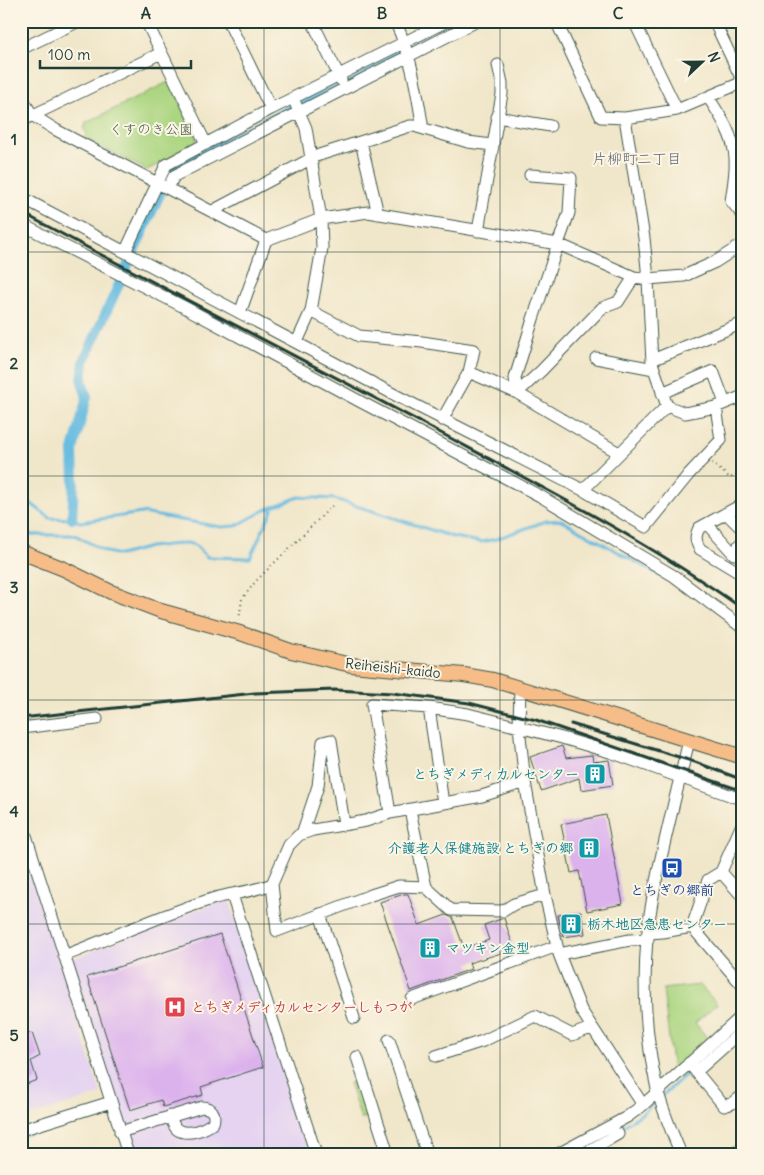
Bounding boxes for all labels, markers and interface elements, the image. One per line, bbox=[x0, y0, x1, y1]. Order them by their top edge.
text: A bbox=[141, 3, 151, 23]
text: B bbox=[377, 3, 388, 23]
text: C bbox=[613, 3, 624, 23]
scale bar bbox=[40, 38, 191, 70]
north arrow bbox=[676, 38, 726, 88]
text: 100 m bbox=[48, 45, 90, 64]
text: N bbox=[704, 49, 724, 65]
park label: くすのき公園 bbox=[109, 120, 193, 138]
text: 1 bbox=[11, 129, 17, 149]
district label: 片柳町二丁目 bbox=[592, 149, 682, 168]
text: 2 bbox=[10, 353, 19, 373]
text: 3 bbox=[9, 577, 19, 597]
street label: Reiheishi-kaido bbox=[344, 654, 442, 682]
building icon: とちぎメディカルセンター bbox=[583, 762, 607, 786]
place label: とちぎメディカルセンター bbox=[413, 765, 579, 783]
text: 4 bbox=[9, 801, 19, 821]
building icon: 介護老人保健施設 とちぎの郷 bbox=[577, 836, 601, 860]
place label: 介護老人保健施設 とちぎの郷 bbox=[388, 839, 573, 857]
bus stop icon: とちぎの郷前 bbox=[660, 856, 684, 880]
place label: とちぎの郷前 bbox=[630, 881, 714, 899]
building icon: 栃木地区急患センター bbox=[559, 912, 583, 936]
place label: 栃木地区急患センター bbox=[587, 915, 727, 933]
building icon: マツキン金型 bbox=[418, 936, 442, 960]
place label: マツキン金型 bbox=[446, 939, 530, 957]
hospital icon: とちぎメディカルセンターしもつが bbox=[163, 995, 187, 1019]
place label: とちぎメディカルセンターしもつが bbox=[191, 998, 413, 1016]
text: 5 bbox=[9, 1025, 19, 1045]

